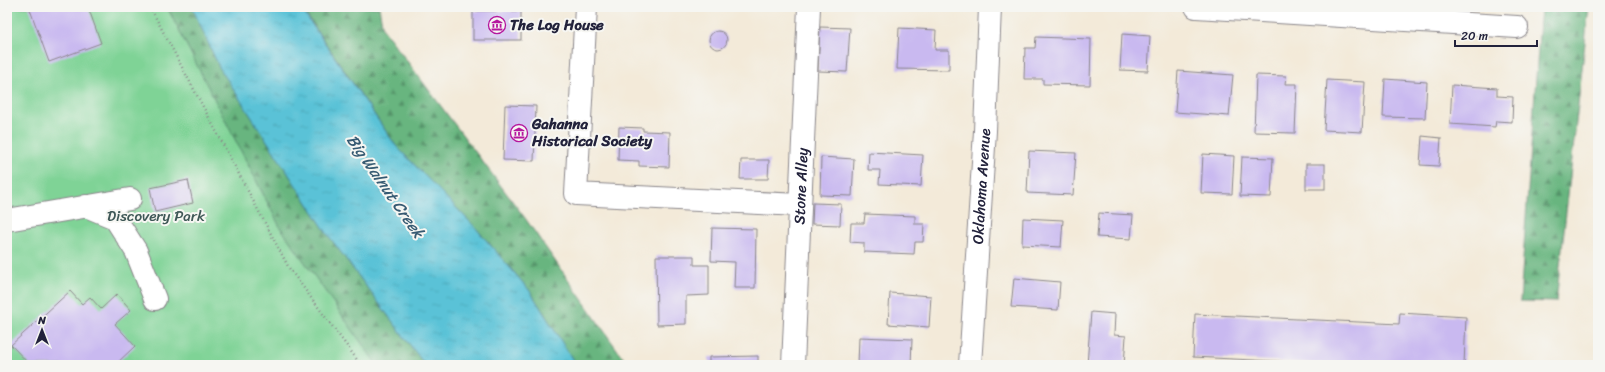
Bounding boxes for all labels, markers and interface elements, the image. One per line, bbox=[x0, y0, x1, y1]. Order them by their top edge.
place label: The Log House bbox=[510, 12, 604, 38]
museum icon: The Log House bbox=[487, 15, 507, 35]
scale bar bbox=[1455, 22, 1537, 48]
text: 20 m bbox=[1461, 25, 1488, 47]
place label: Gahanna Historical Society bbox=[531, 111, 653, 154]
museum icon: Gahanna Historical Society bbox=[509, 123, 529, 143]
water label: Big Walnut Creek bbox=[339, 128, 433, 246]
street label: Oklahoma Avenue bbox=[965, 128, 998, 245]
street label: Stone Alley bbox=[786, 147, 816, 225]
park label: Discovery Park bbox=[107, 203, 206, 229]
north arrow bbox=[22, 310, 62, 350]
text: N bbox=[37, 311, 46, 330]

